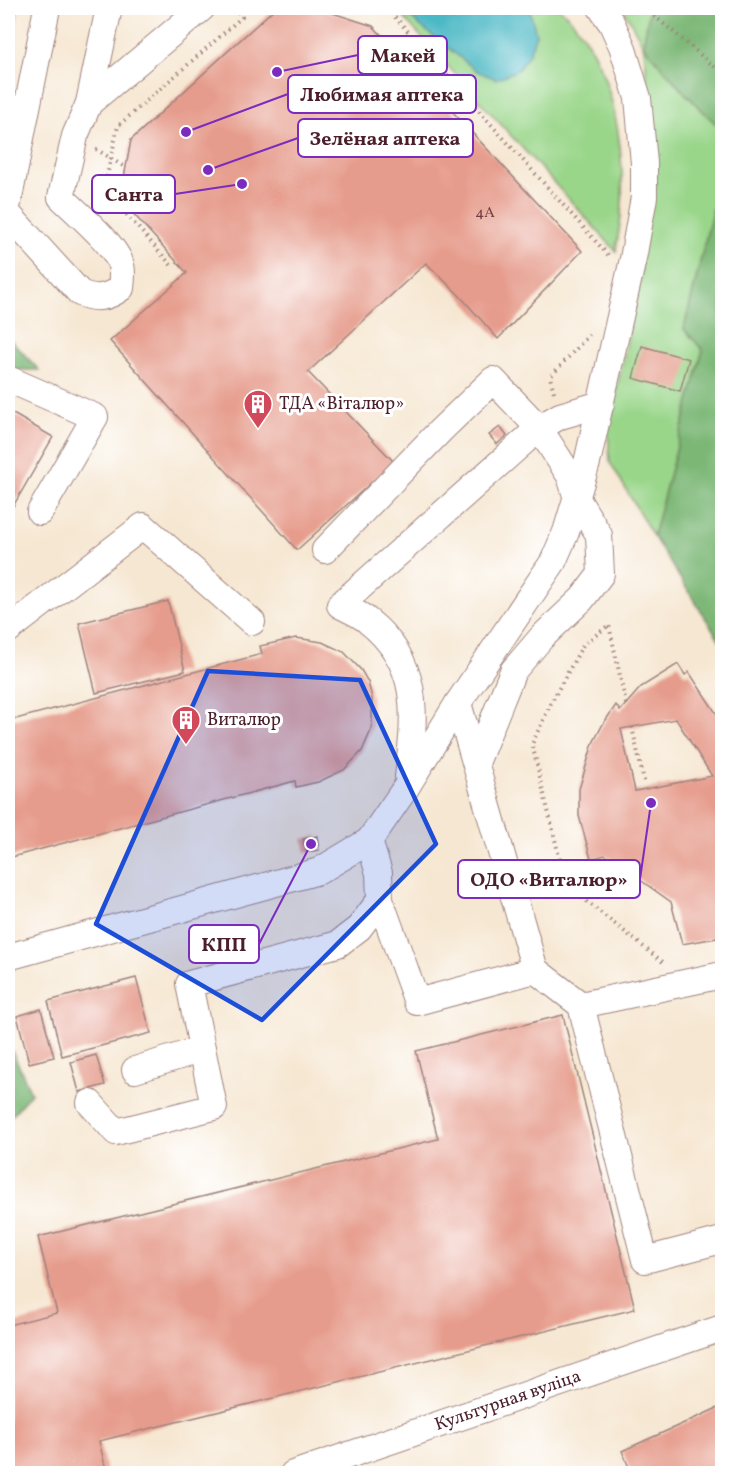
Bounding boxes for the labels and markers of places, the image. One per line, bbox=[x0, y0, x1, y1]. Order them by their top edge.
callout: Макей bbox=[358, 36, 447, 74]
callout: Любимая аптека bbox=[288, 75, 476, 113]
callout: Зелёная аптека bbox=[298, 119, 473, 157]
callout: Санта bbox=[92, 175, 175, 213]
building icon: ТДА «Віталюр» bbox=[242, 388, 274, 430]
place label: ТДА «Віталюр» bbox=[279, 392, 404, 417]
building icon: Виталюр bbox=[170, 704, 202, 746]
place label: Виталюр bbox=[207, 708, 281, 733]
callout: ОДО «Виталюр» bbox=[458, 860, 640, 898]
callout: КПП bbox=[189, 925, 259, 963]

